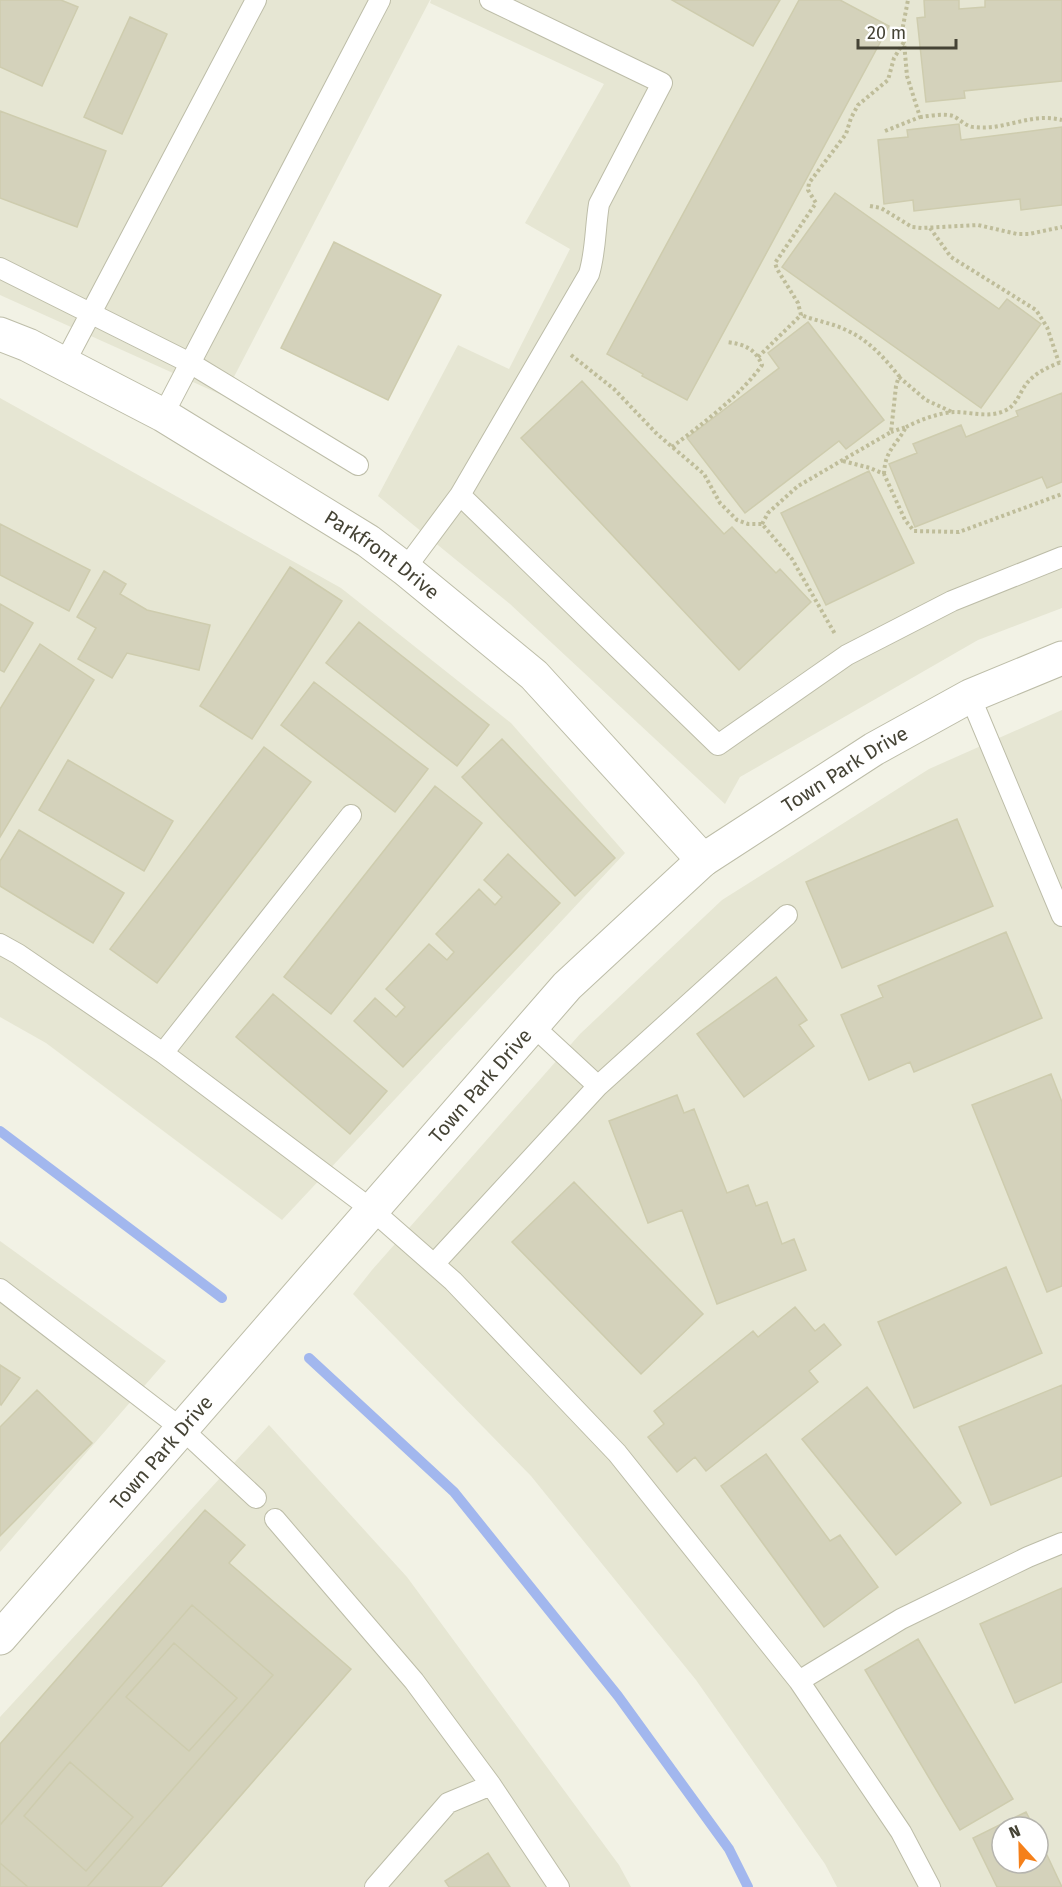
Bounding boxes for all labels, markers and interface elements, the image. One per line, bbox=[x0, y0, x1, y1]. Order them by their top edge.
scale bar bbox=[858, 12, 956, 50]
text: 20 m bbox=[867, 22, 906, 44]
street label: Parkfront Drive bbox=[320, 505, 444, 604]
street label: Town Park Drive bbox=[777, 721, 912, 817]
street label: Town Park Drive bbox=[424, 1023, 537, 1148]
street label: Town Park Drive bbox=[105, 1390, 218, 1515]
north arrow bbox=[990, 1815, 1050, 1875]
text: N bbox=[1006, 1821, 1023, 1842]

